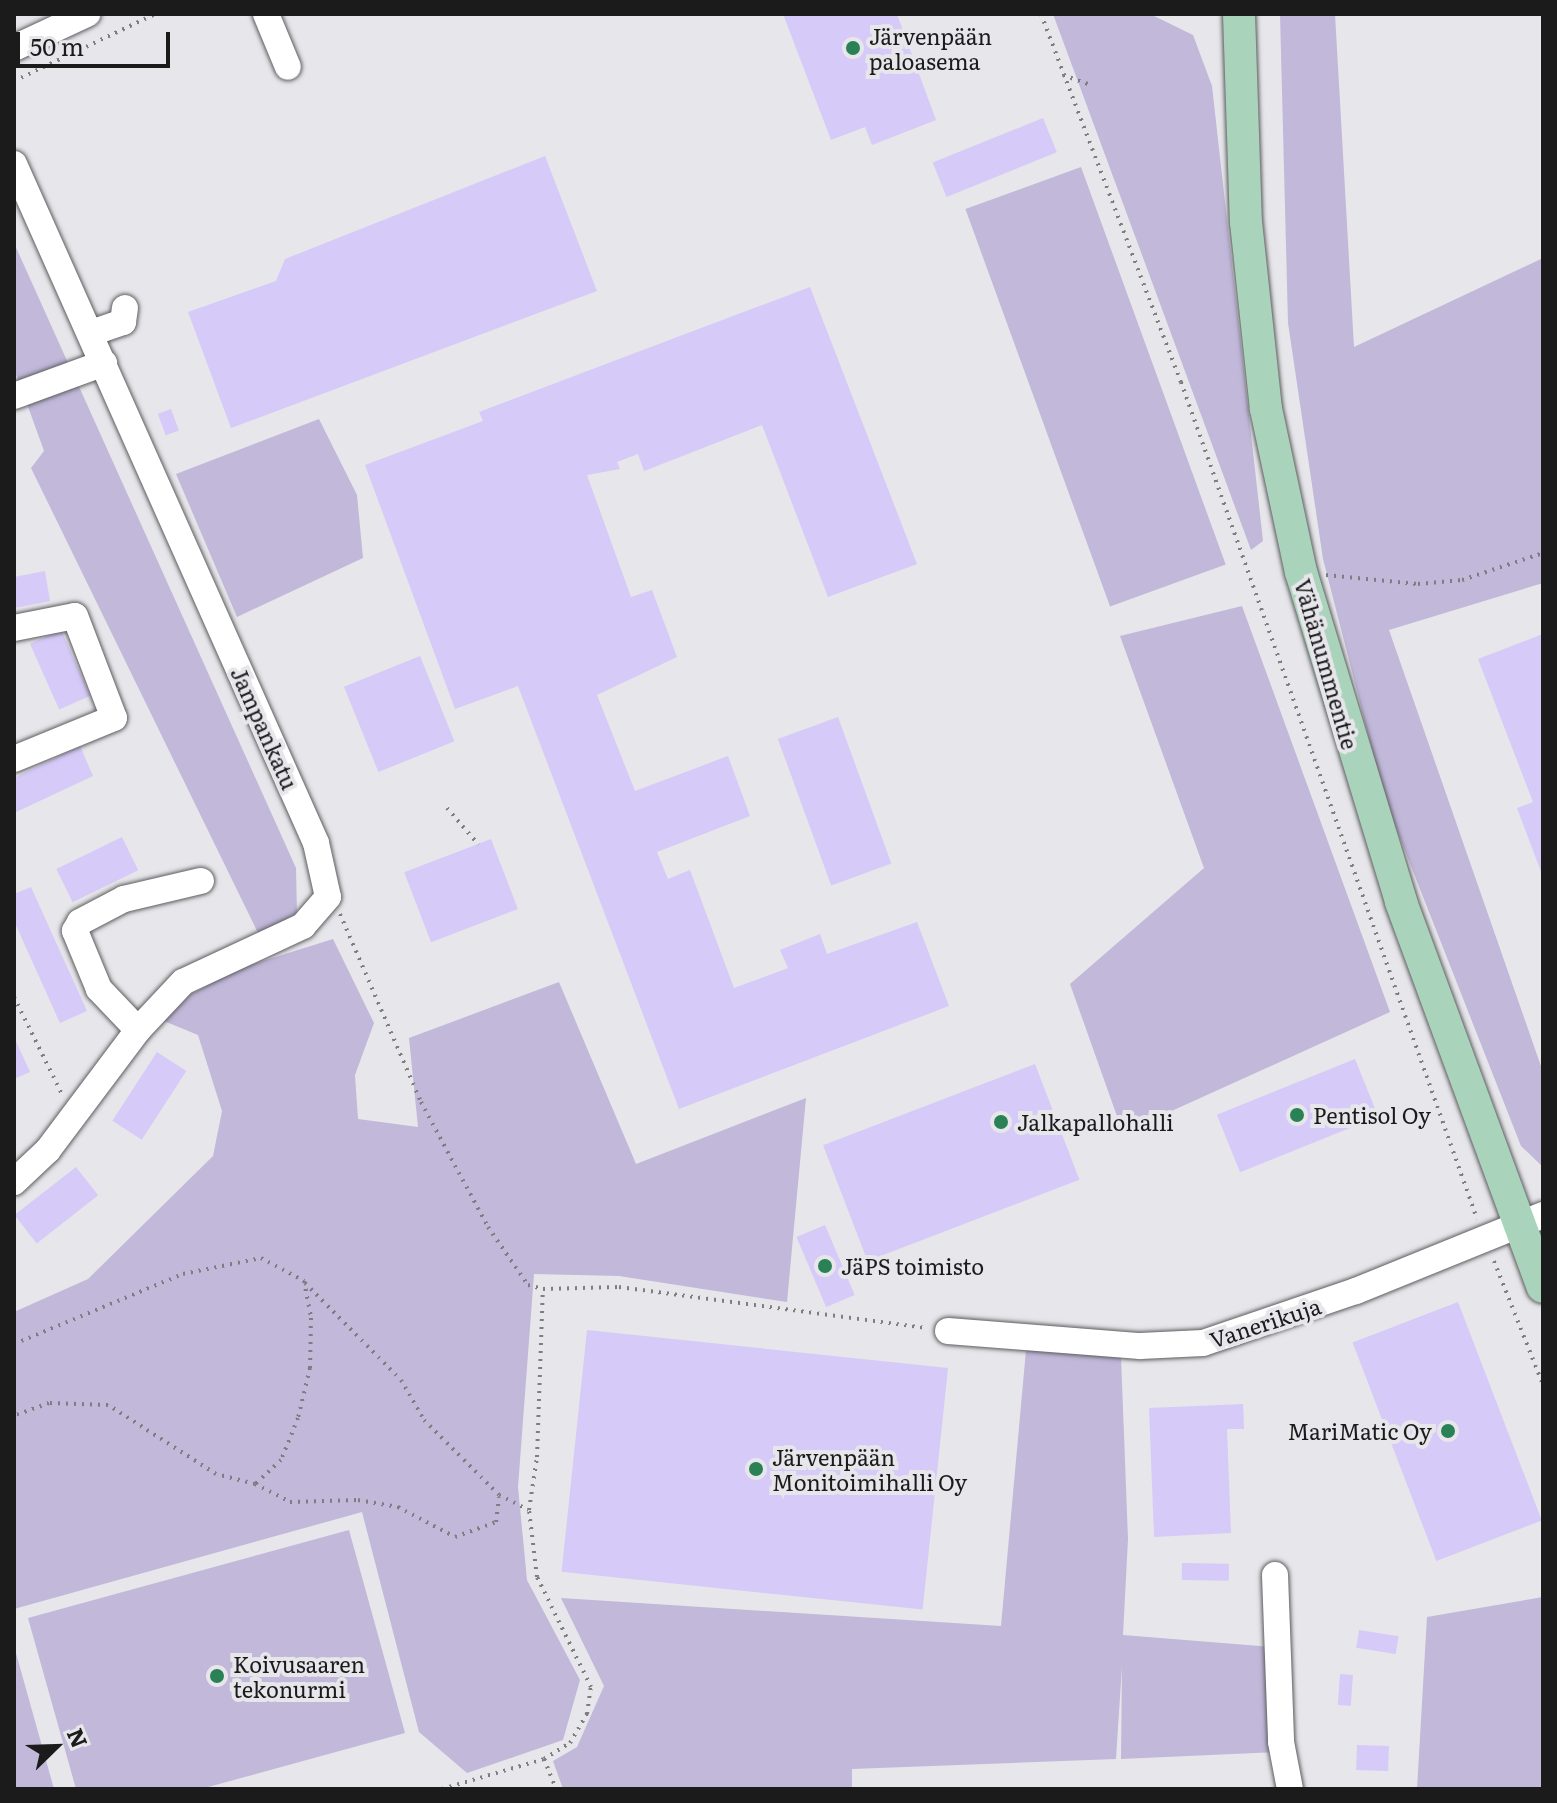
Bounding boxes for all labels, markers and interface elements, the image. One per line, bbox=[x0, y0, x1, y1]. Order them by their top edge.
scale bar bbox=[20, 16, 174, 66]
place label: Järvenpään paloasema bbox=[869, 22, 992, 74]
text: 50 m bbox=[30, 28, 84, 63]
marker: Järvenpään paloasema bbox=[844, 39, 862, 57]
street label: Vähänummentie bbox=[1290, 576, 1364, 752]
street label: Jampankatu bbox=[226, 663, 304, 793]
place label: Pentisol Oy bbox=[1313, 1102, 1431, 1128]
marker: Pentisol Oy bbox=[1288, 1106, 1306, 1124]
place label: Jalkapallohalli bbox=[1017, 1109, 1174, 1135]
marker: Jalkapallohalli bbox=[992, 1113, 1010, 1131]
place label: JäPS toimisto bbox=[841, 1253, 984, 1279]
marker: JäPS toimisto bbox=[816, 1257, 834, 1275]
street label: Vanerikuja bbox=[1206, 1292, 1324, 1352]
place label: MariMatic Oy bbox=[1287, 1418, 1432, 1444]
marker: MariMatic Oy bbox=[1439, 1422, 1457, 1440]
place label: Järvenpään Monitoimihalli Oy bbox=[772, 1443, 967, 1494]
marker: Järvenpään Monitoimihalli Oy bbox=[747, 1460, 765, 1478]
place label: Koivusaaren tekonurmi bbox=[233, 1650, 365, 1702]
marker: Koivusaaren tekonurmi bbox=[208, 1667, 226, 1685]
north arrow bbox=[16, 1707, 96, 1787]
text: N bbox=[60, 1722, 97, 1752]

